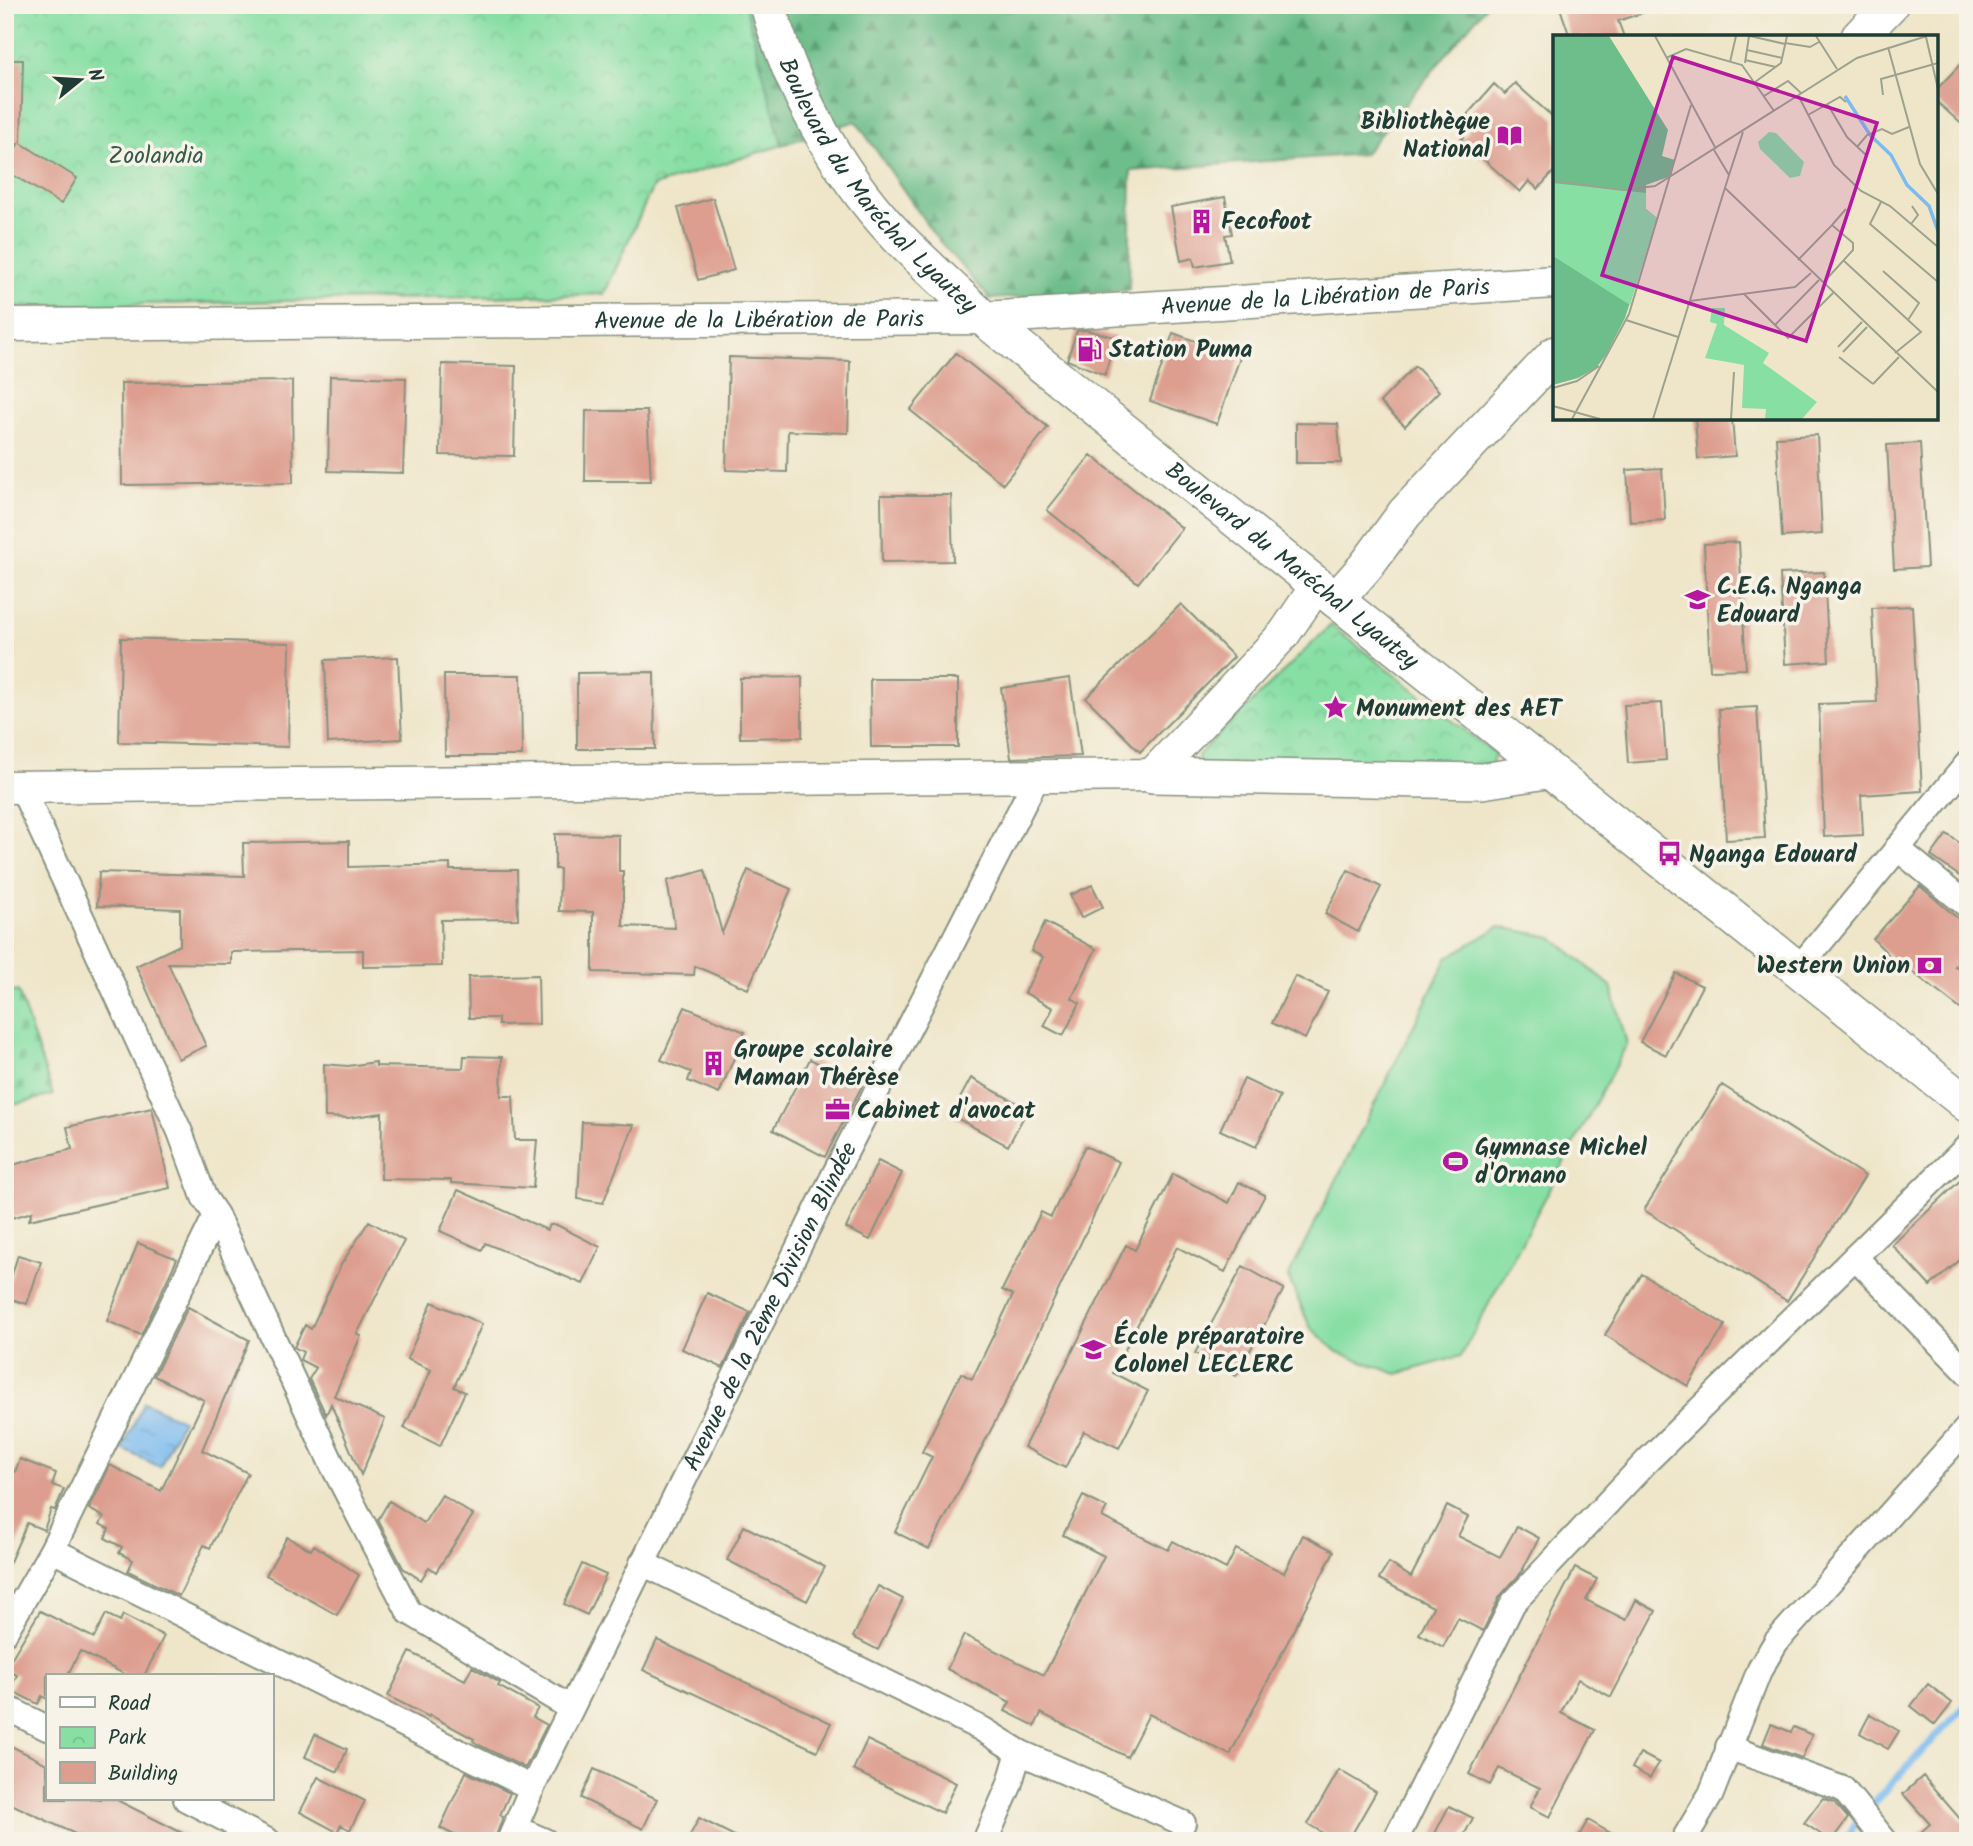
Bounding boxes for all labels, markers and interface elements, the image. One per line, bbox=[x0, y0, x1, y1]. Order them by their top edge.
inset map bbox=[1553, 35, 1938, 420]
north arrow bbox=[46, 46, 116, 116]
street label: Boulevard du Maréchal Lyautey bbox=[766, 52, 986, 325]
text: N bbox=[78, 65, 110, 86]
place label: Bibliothèque National bbox=[1361, 103, 1491, 170]
library icon: Bibliothèque National bbox=[1496, 121, 1524, 149]
park label: Zoolandia bbox=[108, 137, 204, 176]
place label: Fecofoot bbox=[1221, 203, 1313, 242]
building icon: Fecofoot bbox=[1187, 207, 1215, 235]
street label: Avenue de la Libération de Paris bbox=[1160, 268, 1491, 328]
street label: Avenue de la Libération de Paris bbox=[594, 300, 924, 342]
place label: Station Puma bbox=[1109, 331, 1253, 370]
fuel station icon: Station Puma bbox=[1075, 335, 1103, 363]
street label: Boulevard du Maréchal Lyautey bbox=[1156, 452, 1428, 681]
place label: C.E.G. Nganga Edouard bbox=[1717, 568, 1862, 635]
school or university icon: C.E.G. Nganga Edouard bbox=[1683, 586, 1711, 614]
place label: Monument des AET bbox=[1356, 690, 1563, 729]
place icon: Monument des AET bbox=[1322, 694, 1350, 722]
place label: Nganga Edouard bbox=[1689, 836, 1858, 875]
bus stop icon: Nganga Edouard bbox=[1655, 840, 1683, 868]
place label: Western Union bbox=[1756, 947, 1910, 986]
bank icon: Western Union bbox=[1916, 951, 1944, 979]
place label: Groupe scolaire Maman Thérèse bbox=[734, 1031, 899, 1098]
building icon: Groupe scolaire Maman Thérèse bbox=[700, 1049, 728, 1077]
place label: Cabinet d'avocat bbox=[857, 1092, 1036, 1131]
office icon: Cabinet d'avocat bbox=[823, 1096, 851, 1124]
place label: Gymnase Michel d'Ornano bbox=[1475, 1129, 1648, 1196]
street label: Avenue de la 2ème Division Blindée bbox=[673, 1135, 869, 1478]
sports icon: Gymnase Michel d'Ornano bbox=[1441, 1147, 1469, 1175]
place label: École préparatoire Colonel LECLERC bbox=[1114, 1318, 1305, 1385]
school or university icon: École préparatoire Colonel LECLERC bbox=[1080, 1336, 1108, 1364]
legend bbox=[46, 1674, 273, 1800]
text: Road bbox=[108, 1688, 151, 1721]
text: Park bbox=[108, 1722, 146, 1755]
text: Building bbox=[108, 1758, 178, 1791]

